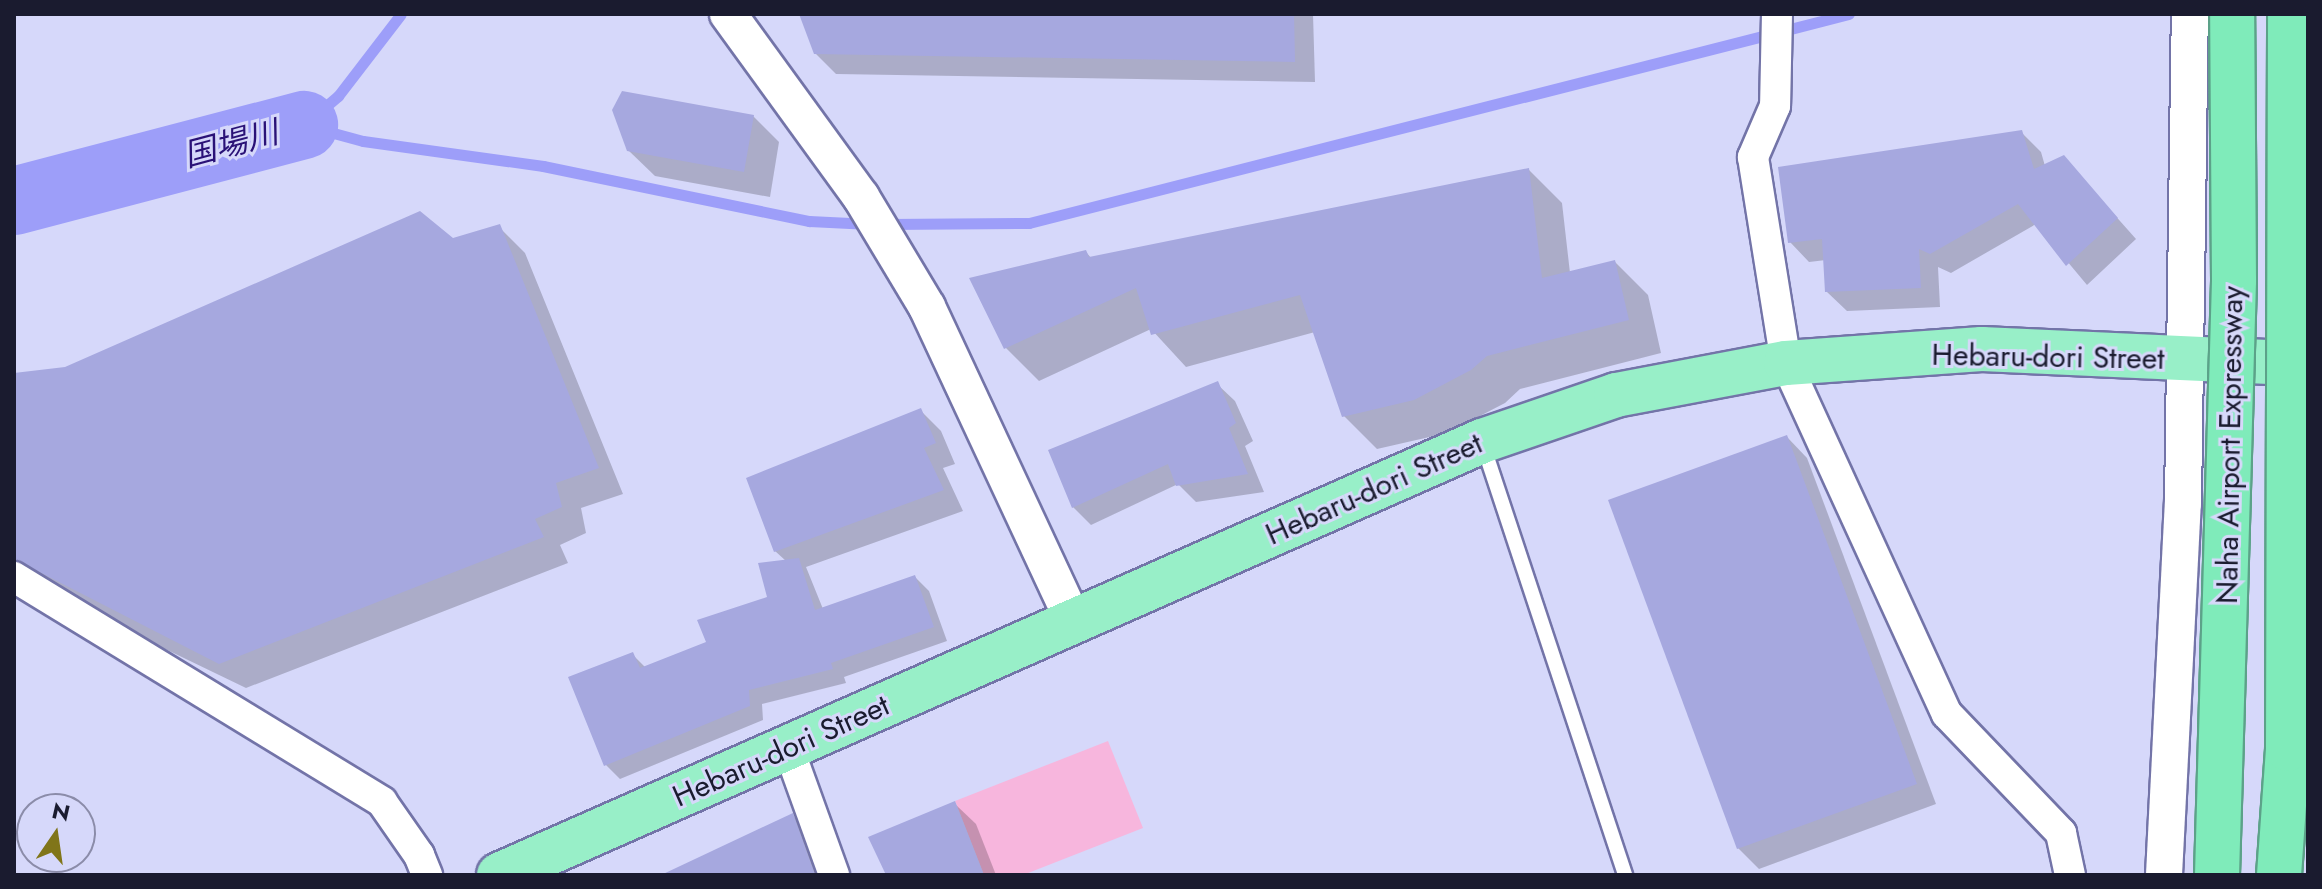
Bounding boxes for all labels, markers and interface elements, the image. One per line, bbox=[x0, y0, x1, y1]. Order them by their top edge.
water label: 国場川 bbox=[180, 113, 282, 175]
street label: Naha Airport Expressway bbox=[2209, 286, 2251, 604]
street label: Hebaru-dori Street bbox=[1931, 337, 2165, 377]
street label: Hebaru-dori Street bbox=[1260, 425, 1488, 553]
street label: Hebaru-dori Street bbox=[667, 687, 895, 815]
north arrow bbox=[16, 793, 96, 873]
text: N bbox=[49, 794, 73, 829]

